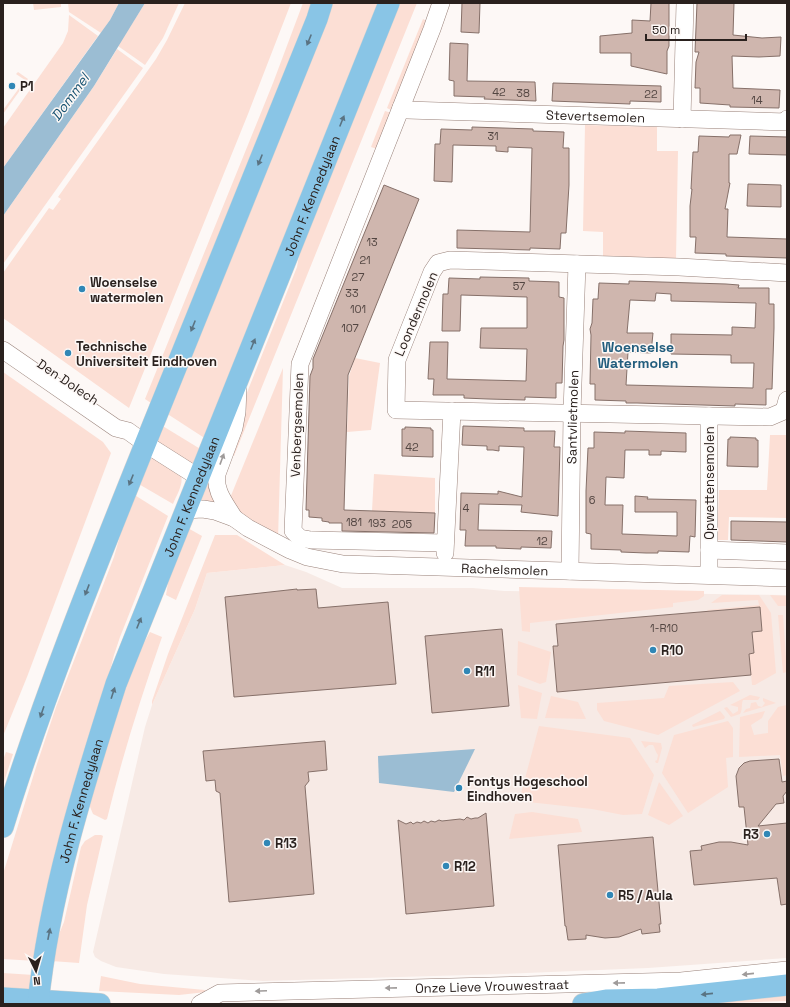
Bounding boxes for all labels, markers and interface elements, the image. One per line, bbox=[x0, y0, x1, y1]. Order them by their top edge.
scale bar bbox=[646, 16, 746, 42]
text: 50 m bbox=[652, 22, 680, 38]
one-way arrow bbox=[305, 34, 311, 46]
water label: Dommel bbox=[47, 69, 94, 124]
place label: P1 bbox=[20, 78, 34, 95]
marker: P1 bbox=[7, 81, 17, 91]
house number: 42 bbox=[492, 85, 506, 99]
house number: 38 bbox=[516, 86, 530, 100]
house number: 22 bbox=[644, 87, 658, 101]
house number: 14 bbox=[751, 93, 763, 107]
street label: Stevertsemolen bbox=[546, 106, 645, 126]
one-way arrow bbox=[339, 116, 345, 127]
house number: 31 bbox=[487, 129, 499, 143]
street label: John F. Kennedylaan bbox=[280, 133, 344, 259]
one-way arrow bbox=[257, 155, 263, 167]
house number: 13 bbox=[366, 235, 378, 249]
house number: 21 bbox=[359, 253, 371, 267]
street label: Loondermolen bbox=[391, 269, 441, 359]
house number: 27 bbox=[352, 270, 364, 284]
place label: Woenselse watermolen bbox=[90, 274, 164, 306]
house number: 57 bbox=[513, 279, 525, 293]
marker: Woenselse watermolen bbox=[77, 284, 87, 294]
house number: 33 bbox=[345, 286, 359, 300]
house number: 101 bbox=[350, 302, 366, 316]
one-way arrow bbox=[190, 321, 196, 333]
house number: 107 bbox=[341, 321, 359, 335]
one-way arrow bbox=[250, 337, 256, 349]
place label: Technische Universiteit Eindhoven bbox=[76, 338, 217, 370]
district label: Woenselse Watermolen bbox=[598, 338, 678, 372]
marker: Technische Universiteit Eindhoven bbox=[63, 348, 73, 358]
street label: Den Dolech bbox=[34, 355, 102, 409]
street label: Santvlietmolen bbox=[563, 370, 582, 464]
street label: Venbergsemolen bbox=[287, 372, 307, 478]
street label: Opwettensemolen bbox=[701, 426, 718, 540]
street label: John F. Kennedylaan bbox=[159, 434, 223, 559]
house number: 42 bbox=[405, 440, 419, 454]
one-way arrow bbox=[220, 453, 226, 465]
one-way arrow bbox=[128, 475, 134, 486]
house number: 6 bbox=[589, 493, 596, 507]
house number: 4 bbox=[463, 501, 470, 515]
house number: 181 bbox=[346, 515, 362, 529]
house number: 193 bbox=[368, 516, 386, 530]
house number: 205 bbox=[392, 517, 413, 531]
house number: 12 bbox=[536, 534, 548, 548]
street label: Rachelsmolen bbox=[461, 559, 549, 579]
one-way arrow bbox=[84, 584, 90, 596]
one-way arrow bbox=[137, 616, 143, 628]
house number: 1-R10 bbox=[650, 621, 678, 635]
place label: R10 bbox=[661, 642, 684, 659]
marker: R10 bbox=[648, 645, 658, 655]
place label: R11 bbox=[475, 663, 495, 680]
marker: R11 bbox=[462, 666, 472, 676]
one-way arrow bbox=[110, 686, 116, 698]
one-way arrow bbox=[39, 706, 45, 718]
street label: John F. Kennedylaan bbox=[55, 736, 107, 865]
place label: Fontys Hogeschool Eindhoven bbox=[467, 773, 588, 805]
marker: Fontys Hogeschool Eindhoven bbox=[454, 783, 464, 793]
place label: R3 bbox=[743, 826, 759, 843]
marker: R3 bbox=[762, 829, 772, 839]
place label: R13 bbox=[275, 835, 297, 852]
marker: R13 bbox=[262, 838, 272, 848]
place label: R12 bbox=[454, 858, 476, 875]
marker: R12 bbox=[441, 861, 451, 871]
place label: R5 / Aula bbox=[618, 887, 673, 904]
marker: R5 / Aula bbox=[605, 890, 615, 900]
one-way arrow bbox=[46, 927, 52, 940]
north arrow bbox=[16, 951, 56, 991]
one-way arrow bbox=[742, 970, 754, 977]
text: N bbox=[33, 974, 41, 988]
street label: Onze Lieve Vrouwestraat bbox=[415, 975, 569, 996]
one-way arrow bbox=[613, 979, 625, 986]
one-way arrow bbox=[384, 985, 397, 991]
one-way arrow bbox=[255, 988, 267, 995]
one-way arrow bbox=[701, 991, 713, 997]

